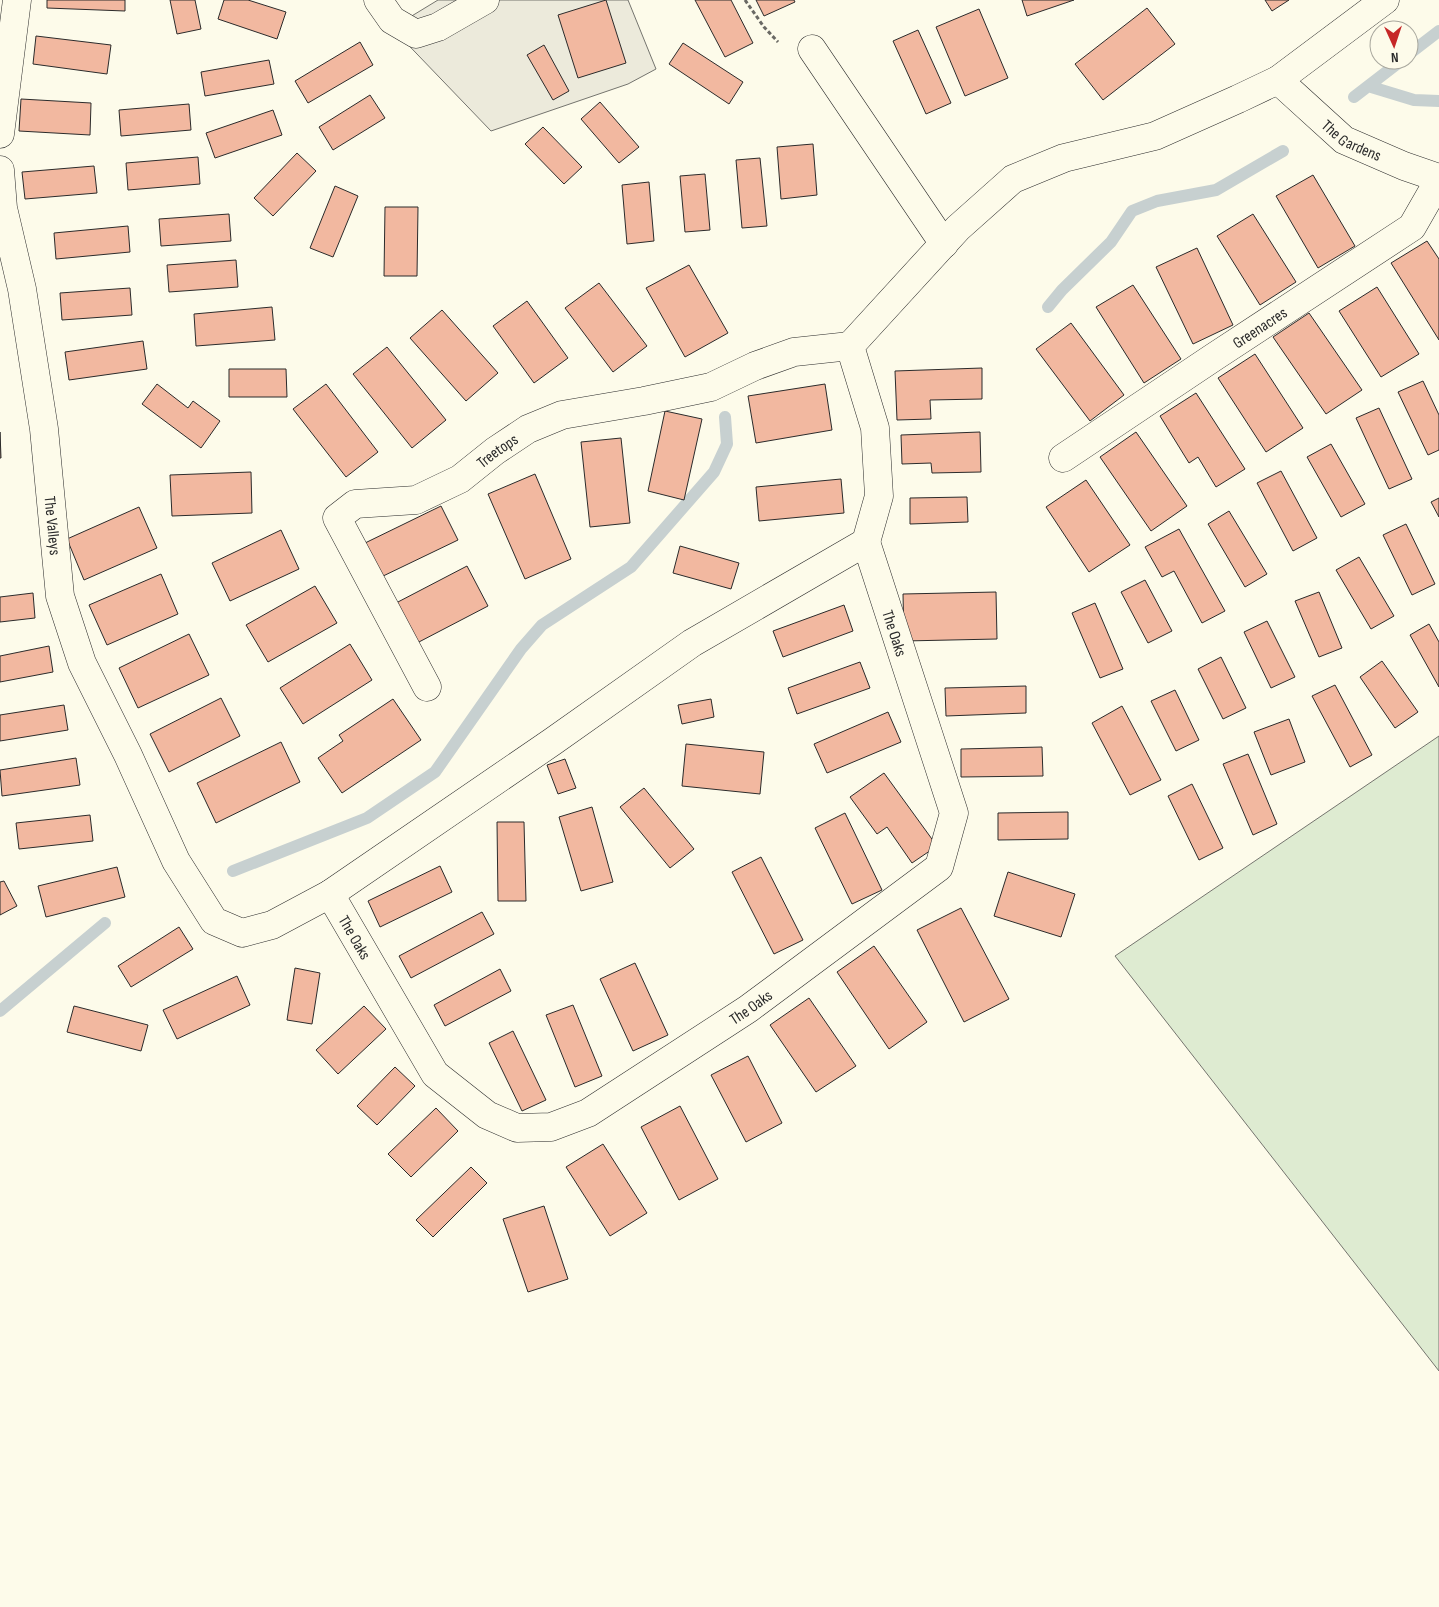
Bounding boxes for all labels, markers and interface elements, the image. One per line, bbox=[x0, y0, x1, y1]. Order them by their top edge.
north arrow bbox=[1369, 20, 1419, 70]
text: N bbox=[1390, 49, 1399, 66]
street label: The Gardens bbox=[1317, 116, 1384, 166]
street label: Greenacres bbox=[1229, 304, 1291, 353]
street label: Treetops bbox=[474, 430, 522, 473]
street label: The Valleys bbox=[39, 495, 64, 556]
street label: The Oaks bbox=[877, 608, 910, 659]
street label: The Oaks bbox=[334, 913, 374, 964]
street label: The Oaks bbox=[726, 986, 777, 1029]

